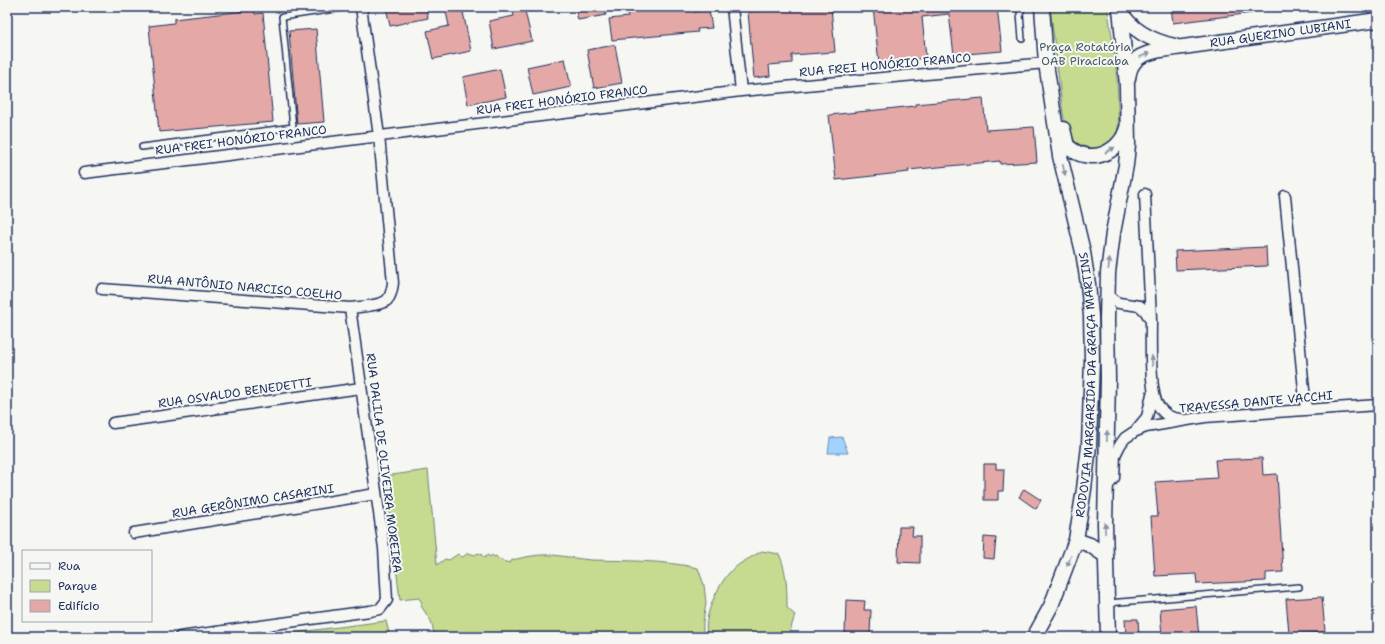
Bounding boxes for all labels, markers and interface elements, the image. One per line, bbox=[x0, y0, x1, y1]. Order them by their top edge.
street label: RUA GUERINO LUBIANI bbox=[1209, 16, 1353, 51]
park label: Praça Rotatória OAB Piracicaba bbox=[1039, 39, 1131, 69]
street label: RUA FREI HONÓRIO FRANCO bbox=[798, 50, 972, 80]
one-way arrow bbox=[1139, 52, 1150, 58]
street label: RUA FREI HONÓRIO FRANCO bbox=[475, 82, 649, 118]
street label: RUA FREI HONÓRIO FRANCO bbox=[154, 122, 328, 158]
one-way arrow bbox=[1104, 146, 1116, 153]
one-way arrow bbox=[1061, 164, 1067, 177]
street label: RODOVIA MARGARIDA DA GRAÇA MARTINS bbox=[1072, 251, 1100, 519]
one-way arrow bbox=[1106, 258, 1112, 270]
street label: RUA ANTÔNIO NARCISO COELHO bbox=[147, 271, 343, 303]
street label: RUA DALILA DE OLIVEIRA MOREIRA bbox=[363, 352, 405, 574]
one-way arrow bbox=[1149, 354, 1155, 367]
street label: RUA OSVALDO BENEDETTI bbox=[157, 374, 313, 412]
street label: TRAVESSA DANTE VACCHI bbox=[1179, 387, 1334, 417]
one-way arrow bbox=[1103, 430, 1110, 442]
street label: RUA GERÔNIMO CASARINI bbox=[171, 480, 336, 522]
one-way arrow bbox=[1102, 521, 1108, 534]
legend bbox=[22, 550, 152, 622]
one-way arrow bbox=[1065, 556, 1071, 568]
text: Rua bbox=[58, 558, 81, 574]
text: Parque bbox=[58, 578, 97, 594]
text: Edifício bbox=[58, 598, 99, 614]

